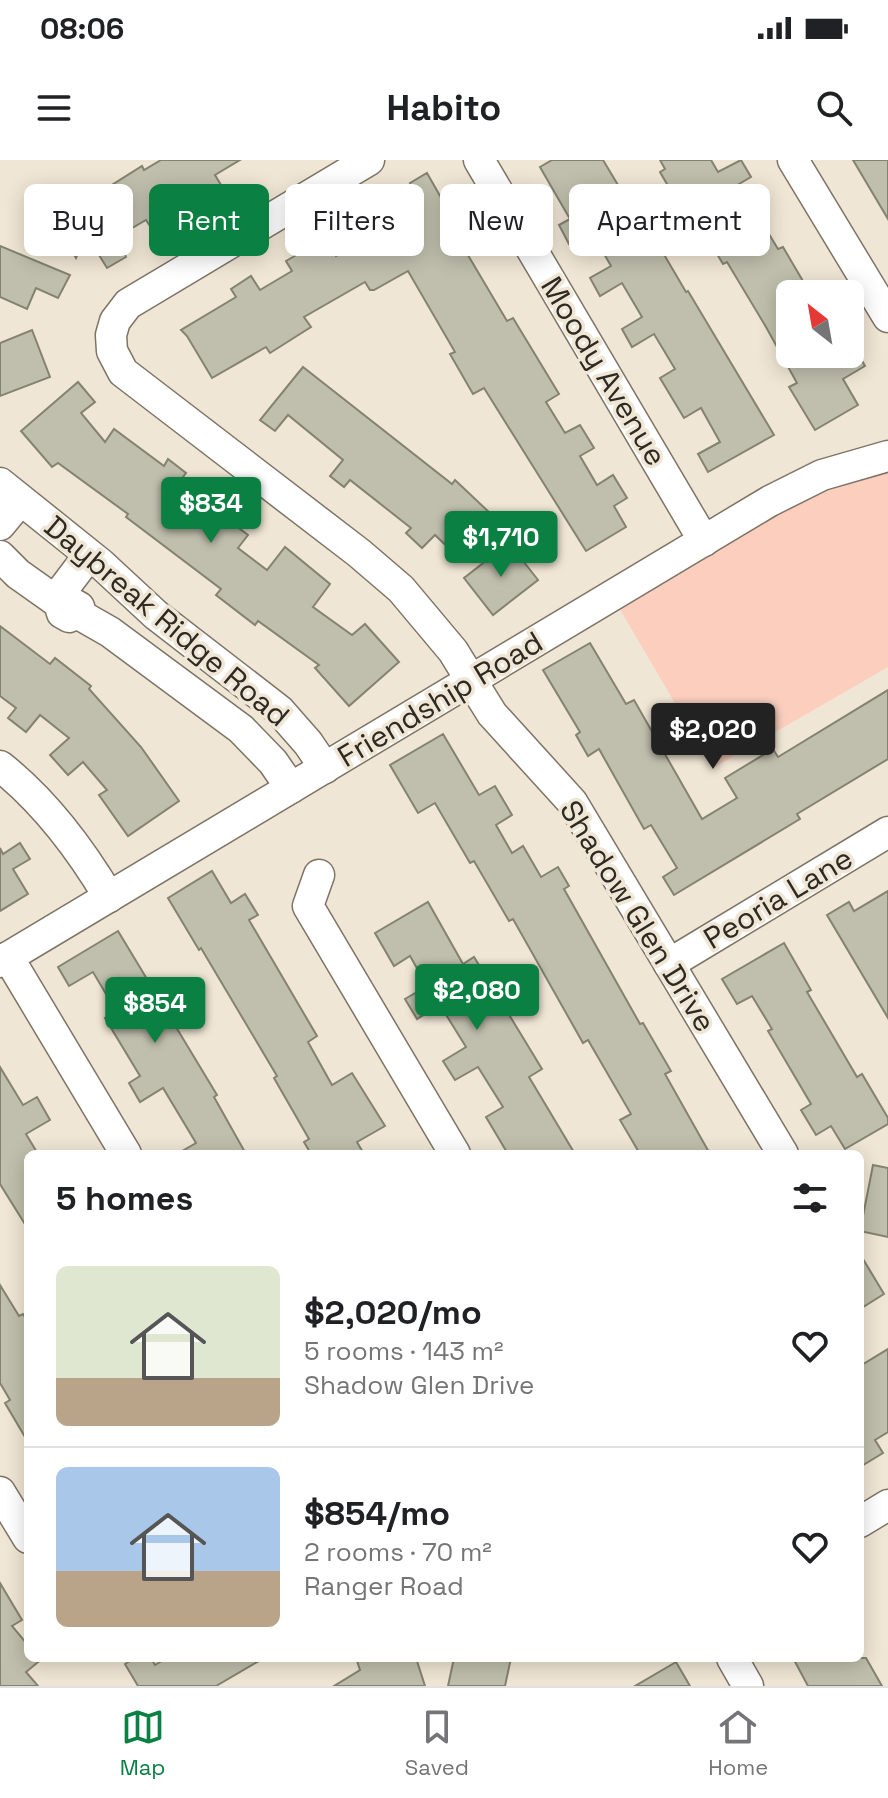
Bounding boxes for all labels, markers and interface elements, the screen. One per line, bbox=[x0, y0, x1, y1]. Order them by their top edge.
text: 08:06 bbox=[40, 9, 124, 48]
text: Habito bbox=[387, 85, 501, 131]
icon: menu bbox=[32, 86, 76, 130]
icon: search bbox=[812, 86, 856, 130]
chip: Buy bbox=[24, 184, 133, 256]
chip: Rent bbox=[149, 184, 269, 256]
chip: Filters bbox=[285, 184, 424, 256]
chip: New bbox=[440, 184, 553, 256]
chip: Apartment bbox=[569, 184, 770, 256]
street label: Moody Avenue bbox=[532, 269, 676, 473]
north arrow bbox=[776, 280, 864, 368]
map controls bbox=[776, 280, 864, 368]
pin: $834 bbox=[164, 477, 258, 545]
text: $834 bbox=[179, 486, 243, 520]
street label: Daybreak Ridge Road bbox=[36, 507, 298, 735]
pin: $1,710 bbox=[436, 511, 566, 579]
text: $1,710 bbox=[462, 520, 540, 554]
street label: Friendship Road bbox=[330, 622, 550, 776]
pin: $2,020 bbox=[648, 703, 778, 771]
text: $2,020 bbox=[669, 712, 757, 746]
street label: Shadow Glen Drive bbox=[551, 793, 725, 1039]
street label: Peoria Lane bbox=[696, 838, 860, 958]
pin: $2,080 bbox=[412, 964, 542, 1032]
text: $2,080 bbox=[433, 973, 521, 1007]
pin: $854 bbox=[108, 977, 202, 1045]
text: $854 bbox=[123, 986, 187, 1020]
icon: filters bbox=[788, 1176, 832, 1220]
text: 5 homes bbox=[56, 1177, 193, 1220]
text: $2,020/mo bbox=[304, 1291, 482, 1334]
icon: home bbox=[120, 1298, 216, 1394]
icon: heart bbox=[788, 1324, 832, 1368]
text: 5 rooms · 143 m² bbox=[304, 1334, 503, 1368]
text: Shadow Glen Drive bbox=[304, 1368, 534, 1402]
text: $854/mo bbox=[304, 1492, 450, 1535]
icon: home bbox=[120, 1499, 216, 1595]
icon: heart bbox=[788, 1525, 832, 1569]
text: 2 rooms · 70 m² bbox=[304, 1535, 492, 1569]
text: Ranger Road bbox=[304, 1569, 464, 1603]
tab: Map bbox=[120, 1705, 166, 1781]
tab: Saved bbox=[405, 1705, 469, 1781]
tab: Home bbox=[708, 1705, 768, 1781]

